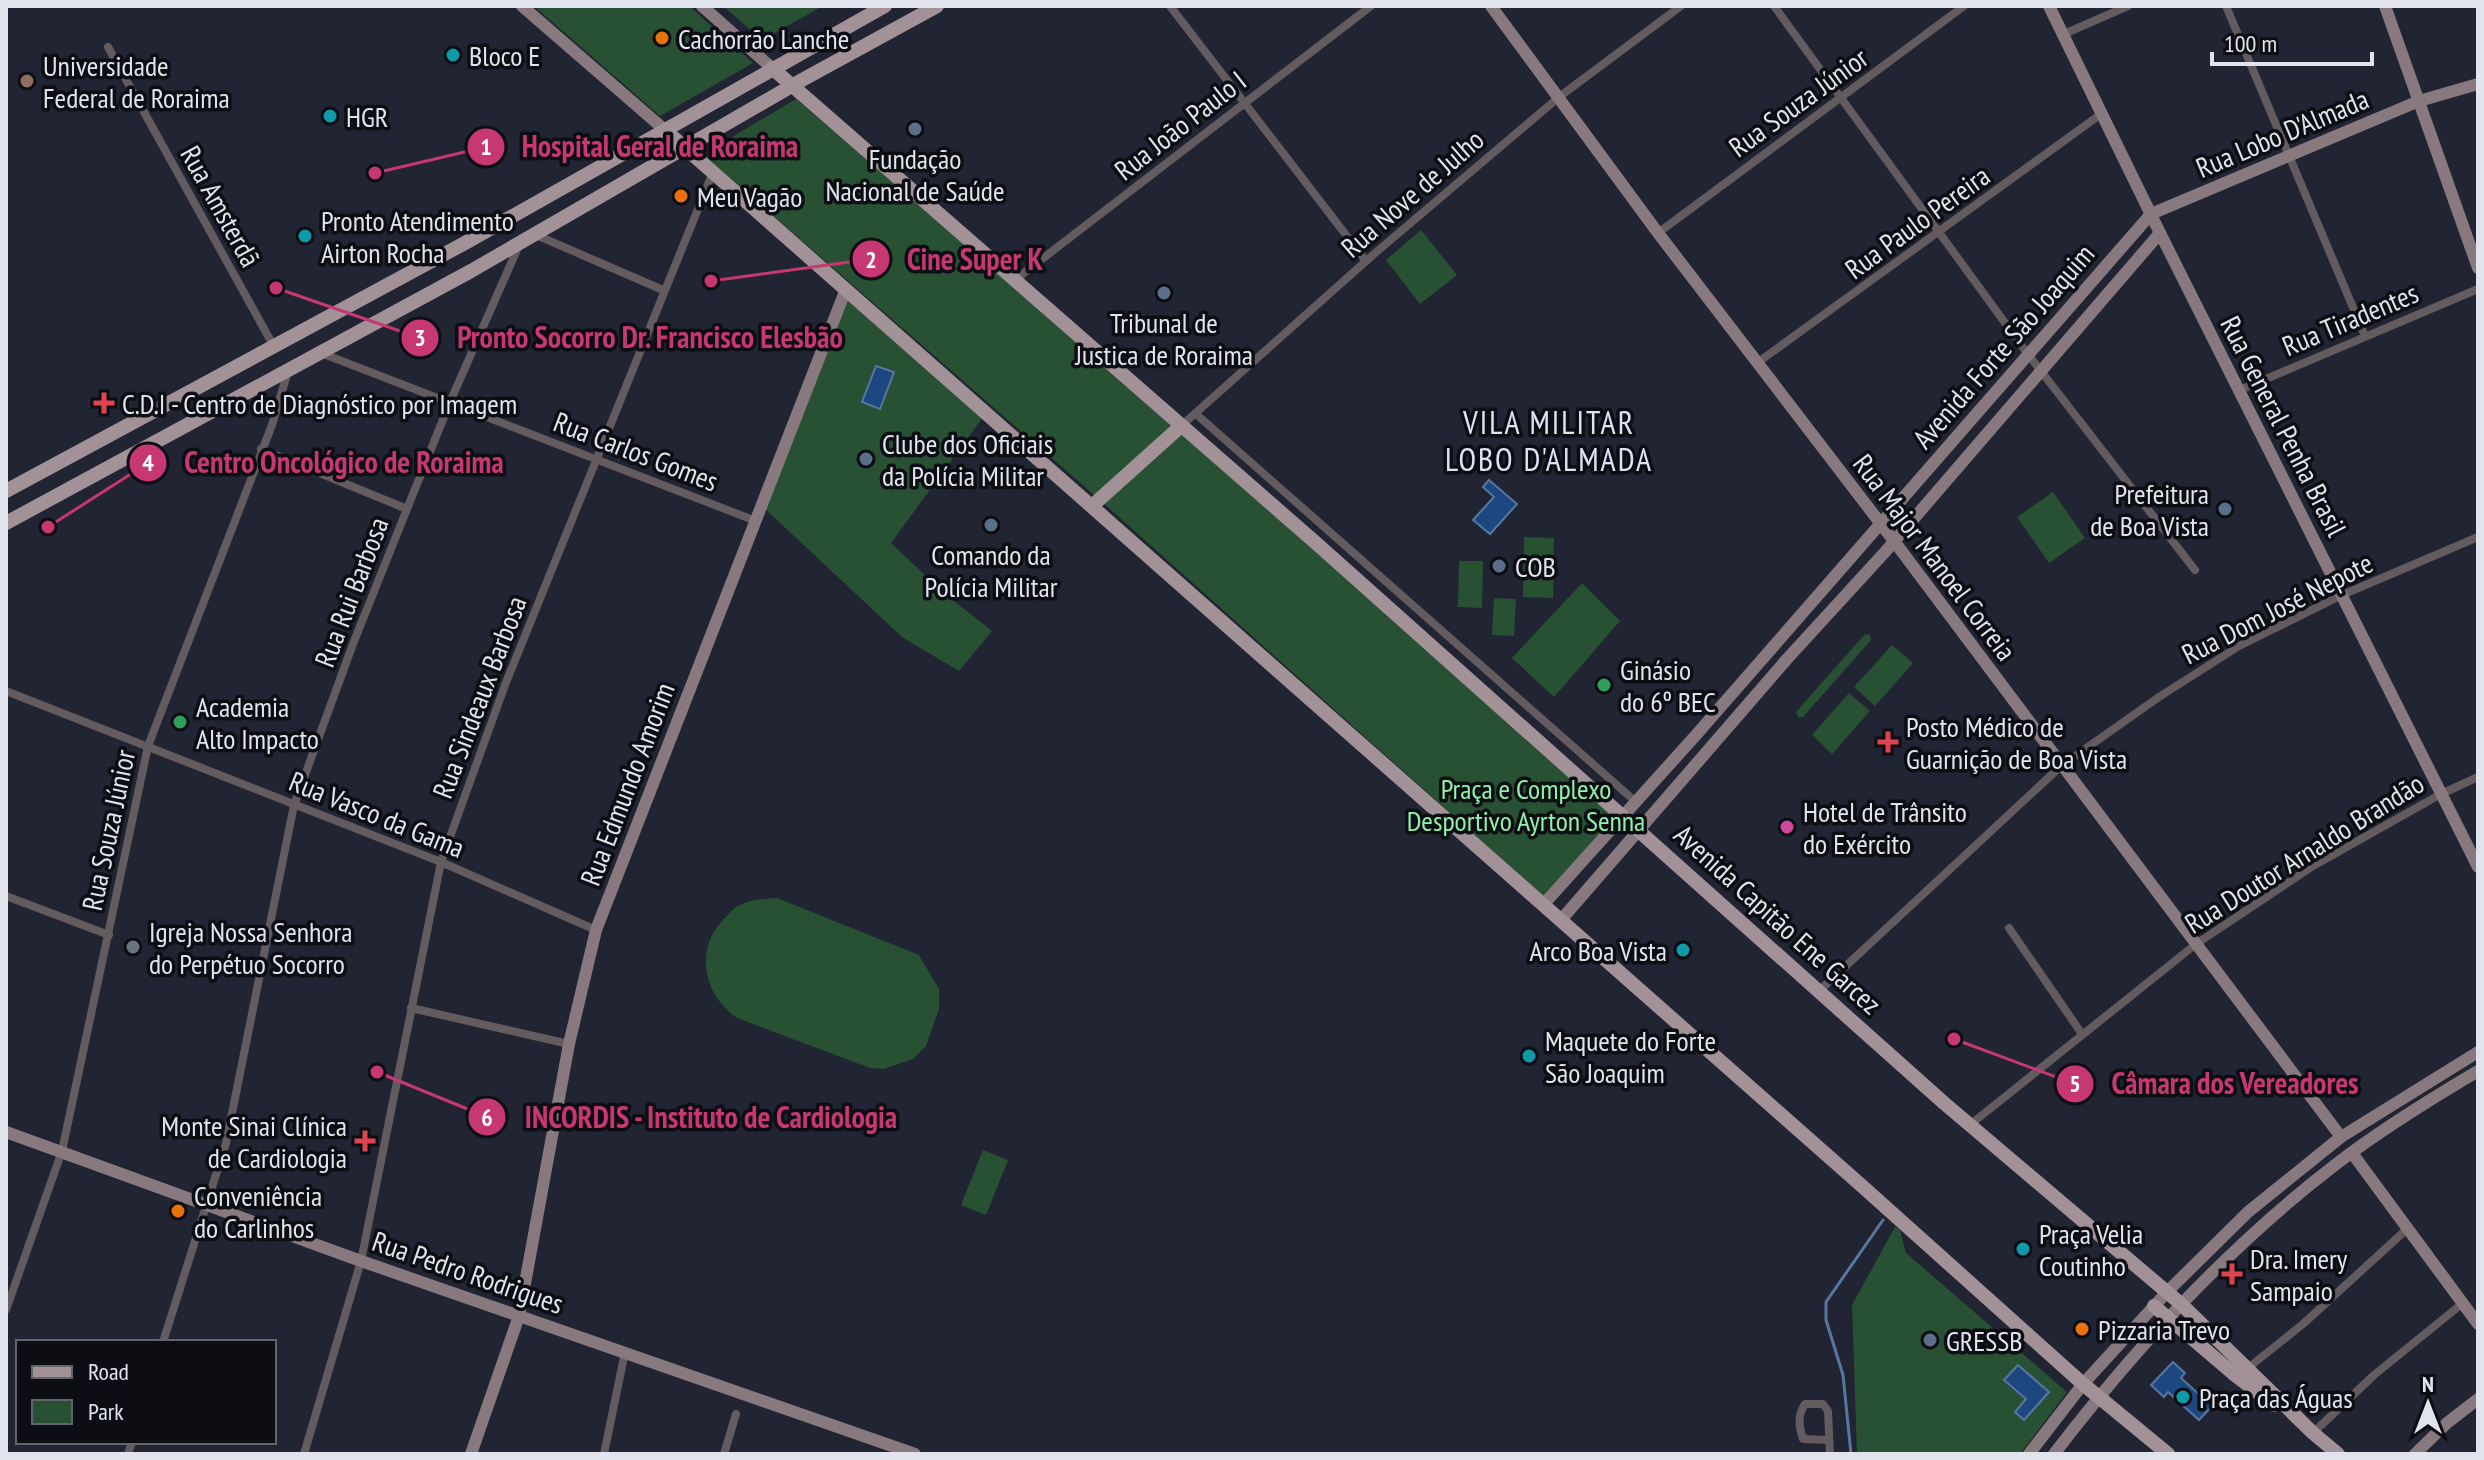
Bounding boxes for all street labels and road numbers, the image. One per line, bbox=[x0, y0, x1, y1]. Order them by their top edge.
street label: Rua Souza Júnior bbox=[1721, 39, 1875, 165]
street label: Rua João Paulo I bbox=[1107, 62, 1253, 188]
street label: Rua Lobo D'Almada bbox=[2190, 80, 2374, 186]
street label: Rua Nove de Julho bbox=[1333, 121, 1491, 265]
street label: Rua Amsterdã bbox=[173, 139, 269, 273]
street label: Rua Paulo Pereira bbox=[1837, 157, 1997, 287]
street label: Avenida Forte São Joaquim bbox=[1904, 236, 2102, 456]
street label: Rua Tiradentes bbox=[2277, 274, 2423, 364]
street label: Rua General Penha Brasil bbox=[2212, 310, 2356, 543]
street label: Rua Carlos Gomes bbox=[549, 403, 723, 499]
street label: Rua Major Manoel Correia bbox=[1845, 446, 2025, 668]
street label: Rua Rui Barbosa bbox=[306, 512, 396, 672]
street label: Rua Dom José Nepote bbox=[2175, 544, 2379, 672]
street label: Rua Sindeaux Barbosa bbox=[423, 591, 535, 803]
street label: Rua Edmundo Amorim bbox=[571, 677, 683, 891]
street label: Rua Souza Júnior bbox=[73, 746, 143, 914]
street label: Rua Vasco da Gama bbox=[284, 762, 470, 866]
street label: Rua Doutor Arnaldo Brandão bbox=[2178, 764, 2430, 942]
street label: Avenida Capitão Ene Garcez bbox=[1667, 816, 1889, 1022]
street label: Rua Pedro Rodrigues bbox=[368, 1222, 568, 1322]

